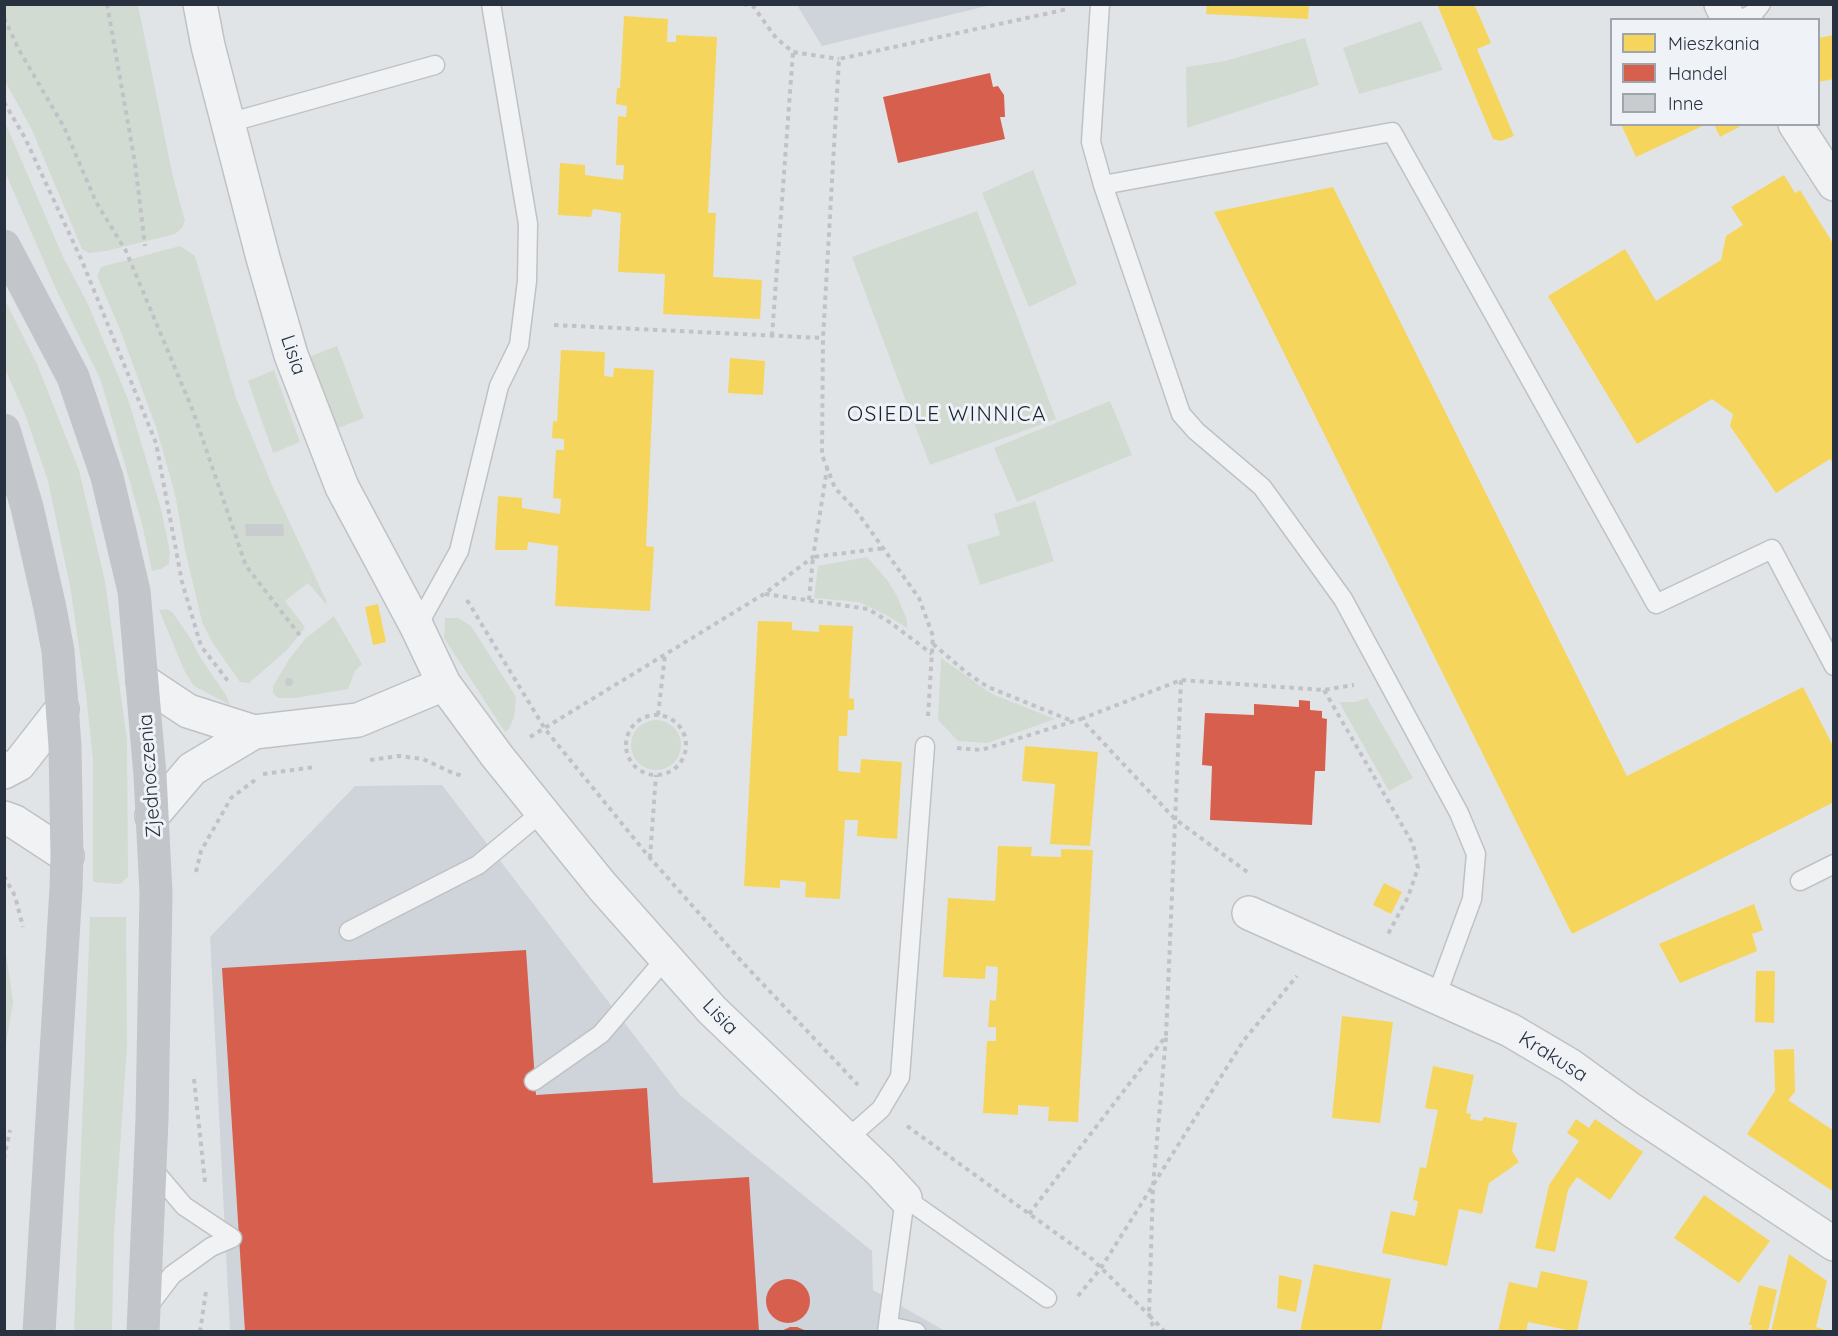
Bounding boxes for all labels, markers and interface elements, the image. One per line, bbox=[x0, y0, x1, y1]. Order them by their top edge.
legend bbox=[1610, 18, 1820, 126]
text: Mieszkania bbox=[1668, 32, 1760, 55]
text: Handel bbox=[1668, 62, 1728, 85]
text: Inne bbox=[1668, 92, 1703, 115]
street label: Lisia bbox=[275, 332, 311, 378]
district label: OSIEDLE WINNICA bbox=[847, 402, 1047, 428]
street label: Zjednoczenia bbox=[134, 713, 166, 839]
street label: Lisia bbox=[697, 994, 743, 1040]
street label: Krakusa bbox=[1514, 1027, 1592, 1087]

